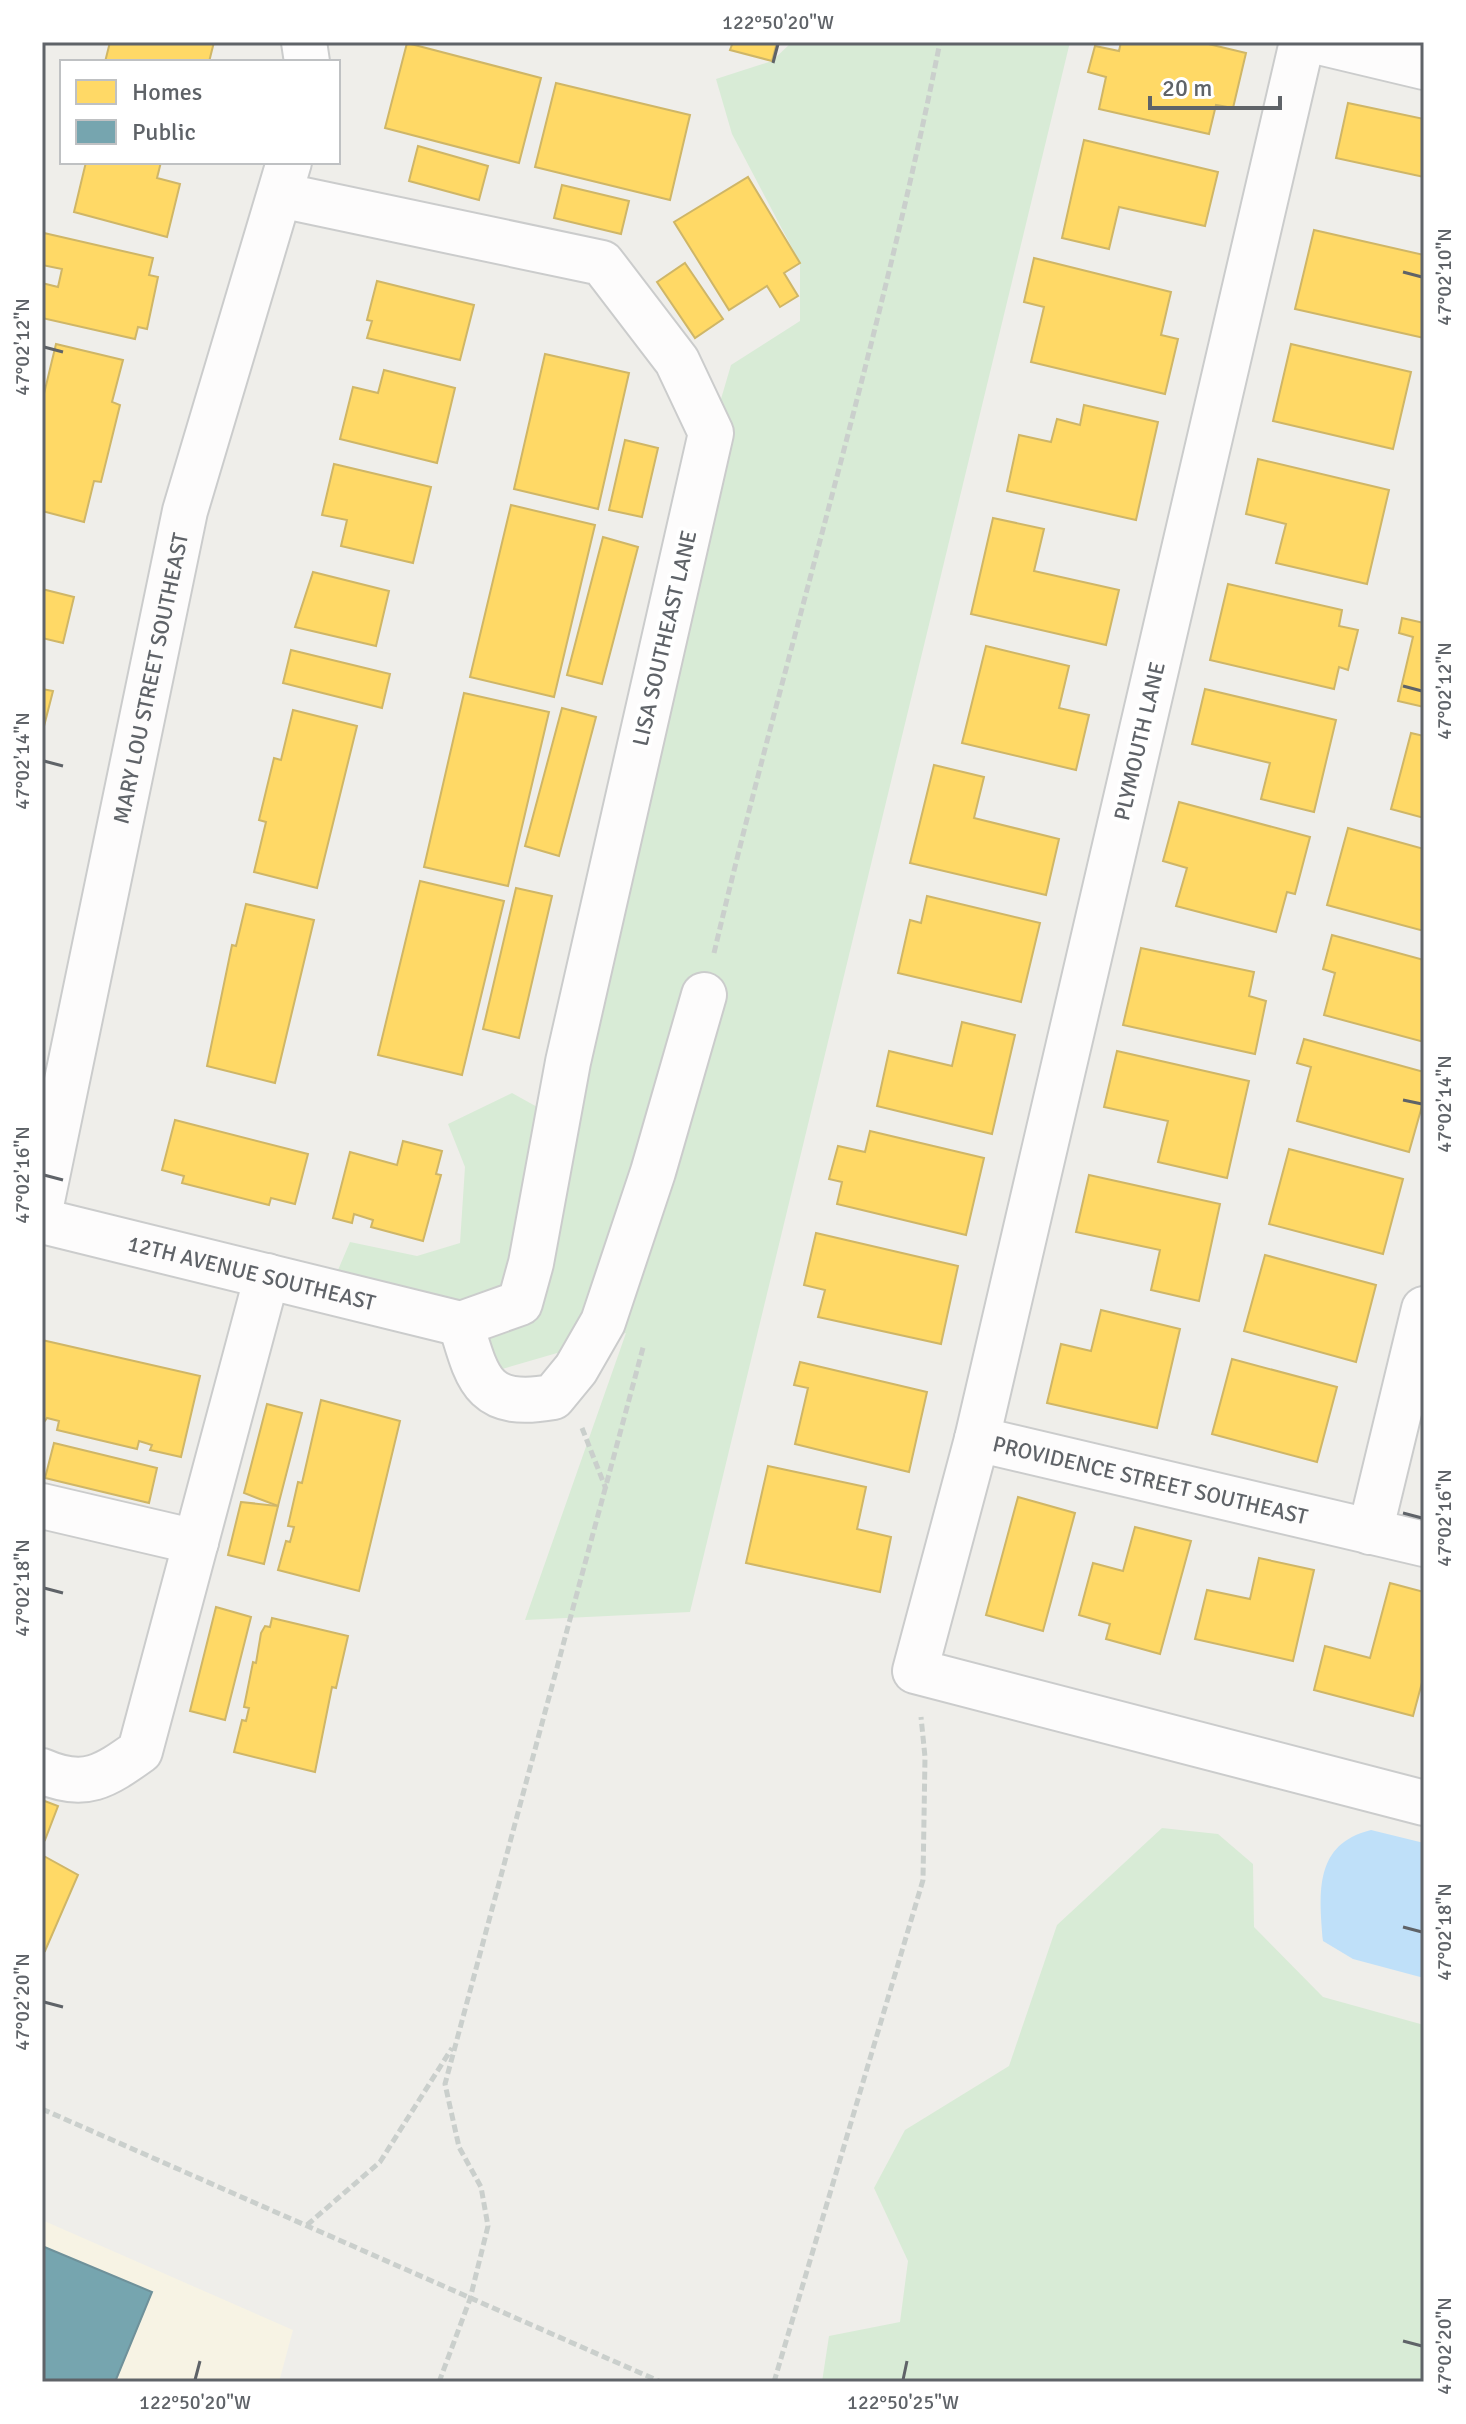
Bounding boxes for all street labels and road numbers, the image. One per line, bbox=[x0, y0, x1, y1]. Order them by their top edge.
street label: LISA SOUTHEAST LANE bbox=[627, 528, 702, 749]
street label: MARY LOU STREET SOUTHEAST bbox=[108, 530, 194, 826]
street label: PLYMOUTH LANE bbox=[1108, 659, 1171, 823]
street label: 12TH AVENUE SOUTHEAST bbox=[125, 1230, 378, 1317]
street label: PROVIDENCE STREET SOUTHEAST bbox=[990, 1430, 1310, 1530]

